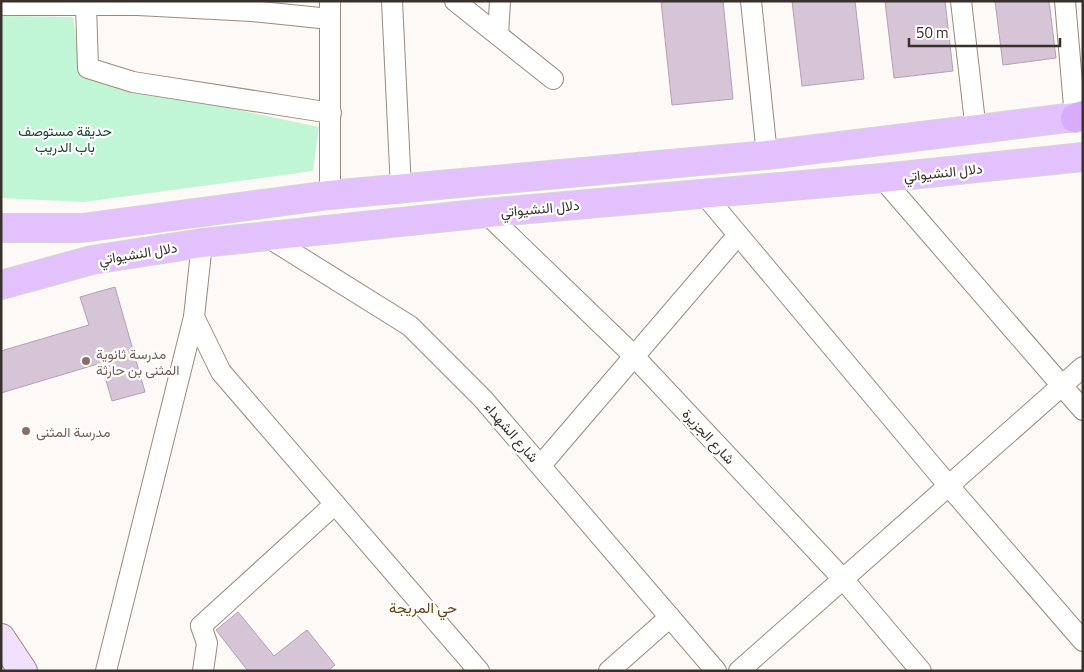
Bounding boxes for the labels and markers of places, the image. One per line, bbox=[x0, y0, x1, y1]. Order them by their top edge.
place label: مدرسة ثانوية المثنى بن حارثة bbox=[96, 343, 180, 380]
marker: مدرسة ثانوية المثنى بن حارثة bbox=[80, 355, 92, 367]
place label: مدرسة المثنى bbox=[36, 421, 110, 442]
marker: مدرسة المثنى bbox=[20, 425, 32, 437]

